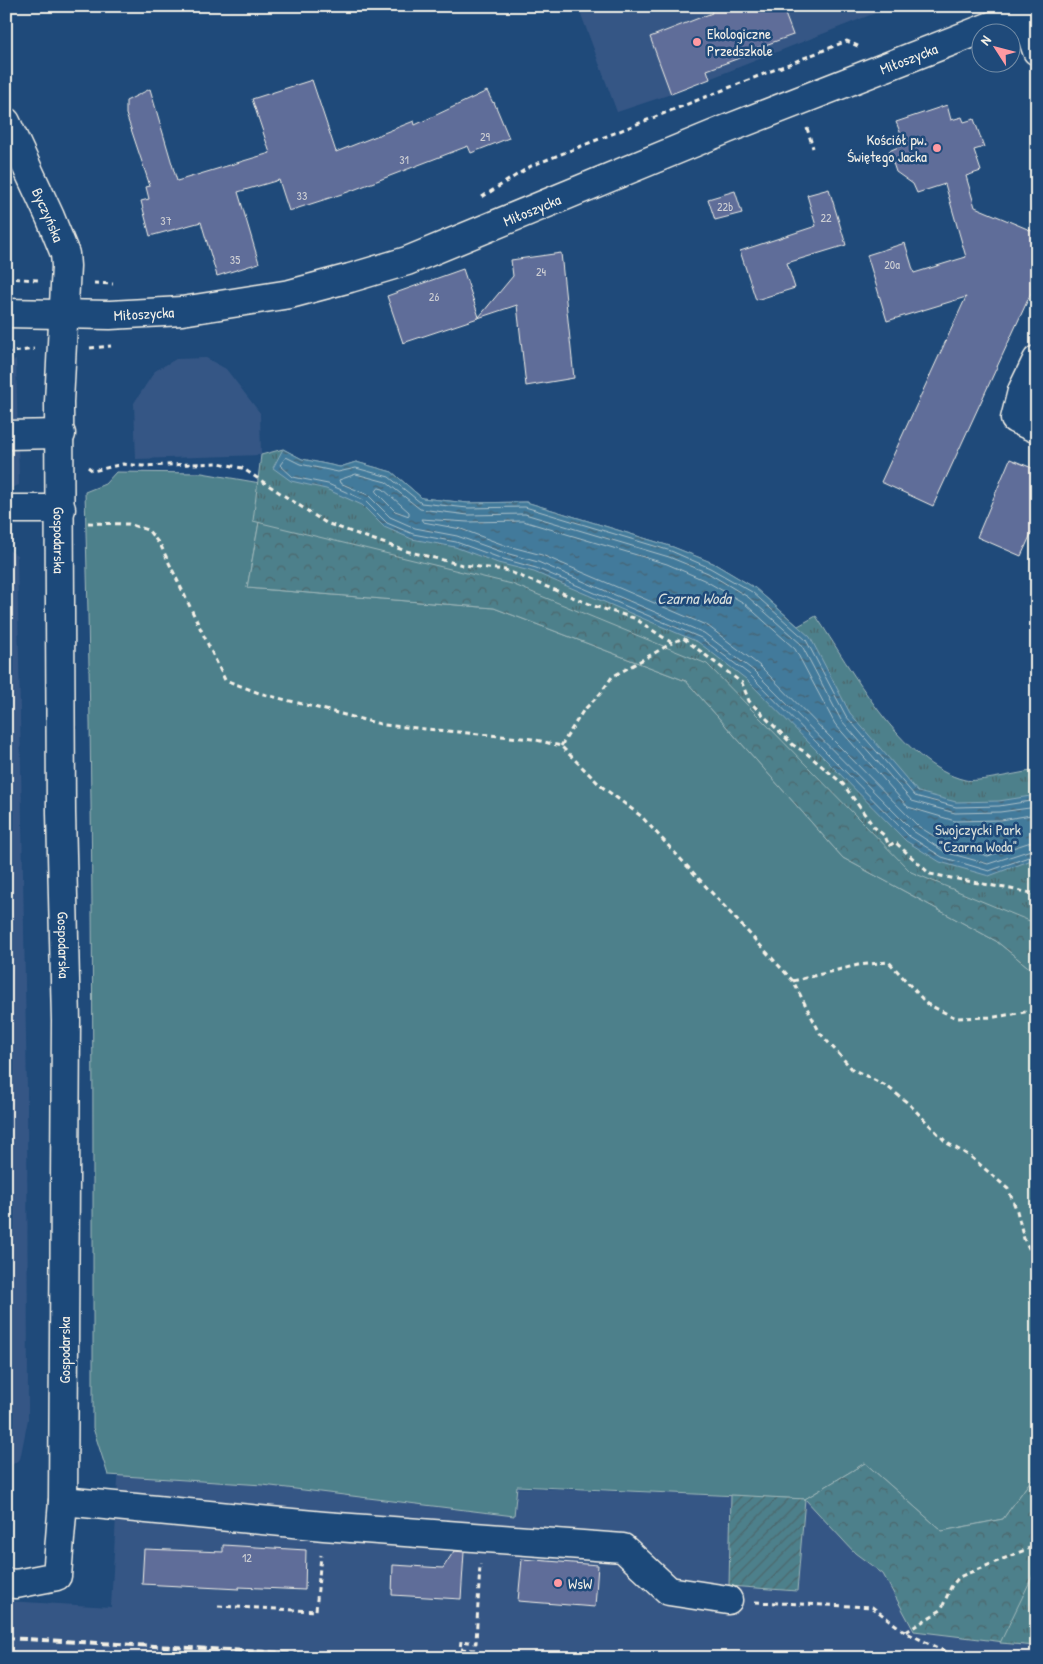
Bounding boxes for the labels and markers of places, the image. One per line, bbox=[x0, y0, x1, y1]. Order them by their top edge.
place label: Ekologiczne Przedszkole bbox=[707, 23, 773, 61]
marker: Ekologiczne Przedszkole bbox=[691, 36, 703, 48]
place label: Kościół pw. Świętego Jacka bbox=[847, 129, 927, 167]
marker: Kościół pw. Świętego Jacka bbox=[931, 142, 943, 154]
place label: WsW bbox=[568, 1573, 593, 1594]
marker: WsW bbox=[552, 1577, 564, 1589]

